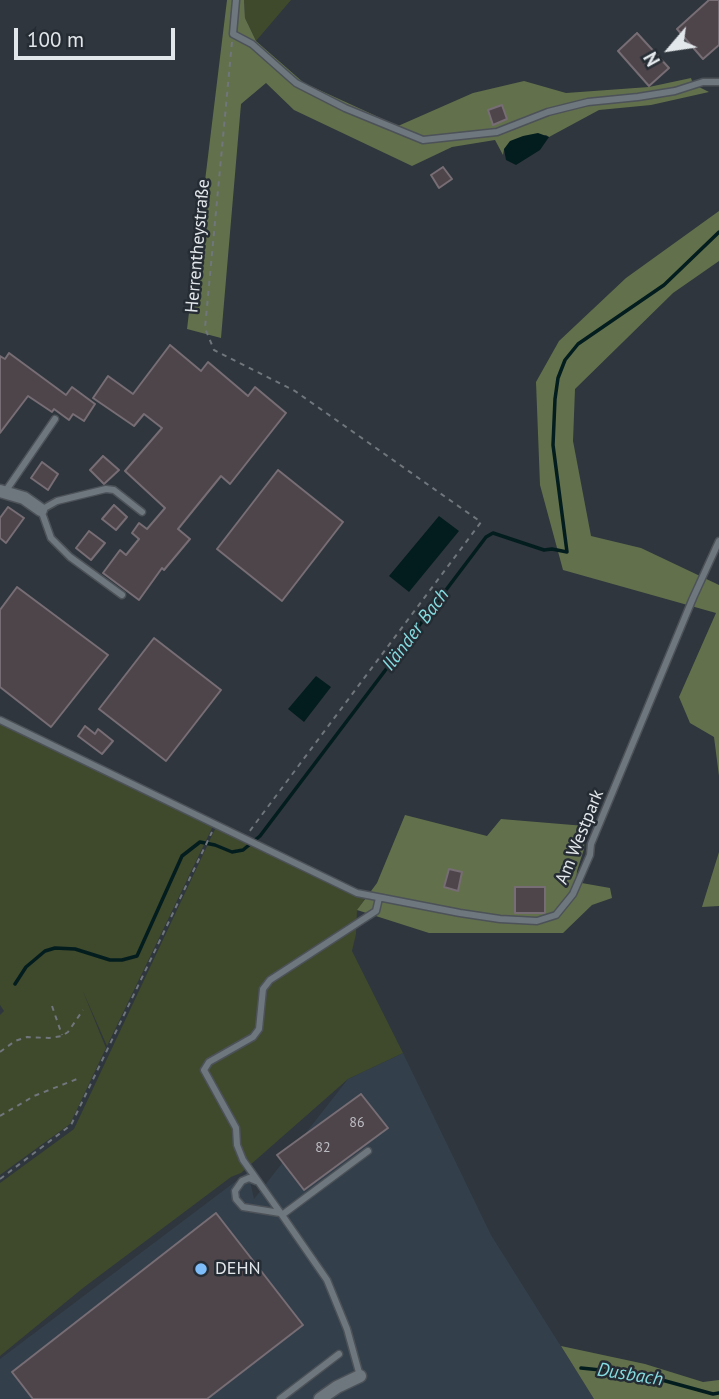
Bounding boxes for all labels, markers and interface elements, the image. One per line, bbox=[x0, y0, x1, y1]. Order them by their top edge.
scale bar bbox=[18, 14, 178, 58]
north arrow bbox=[635, 14, 705, 84]
text: 100 m bbox=[27, 26, 84, 53]
text: N bbox=[638, 48, 665, 70]
street label: Herrentheystraße bbox=[181, 178, 215, 314]
water label: Iländer Bach bbox=[378, 584, 454, 676]
street label: Am Westpark bbox=[551, 786, 609, 888]
house number: 86 bbox=[349, 1115, 365, 1131]
house number: 82 bbox=[315, 1140, 331, 1156]
place label: DEHN bbox=[215, 1258, 261, 1280]
marker: DEHN bbox=[193, 1261, 209, 1277]
water label: Dusbach bbox=[595, 1359, 665, 1391]

